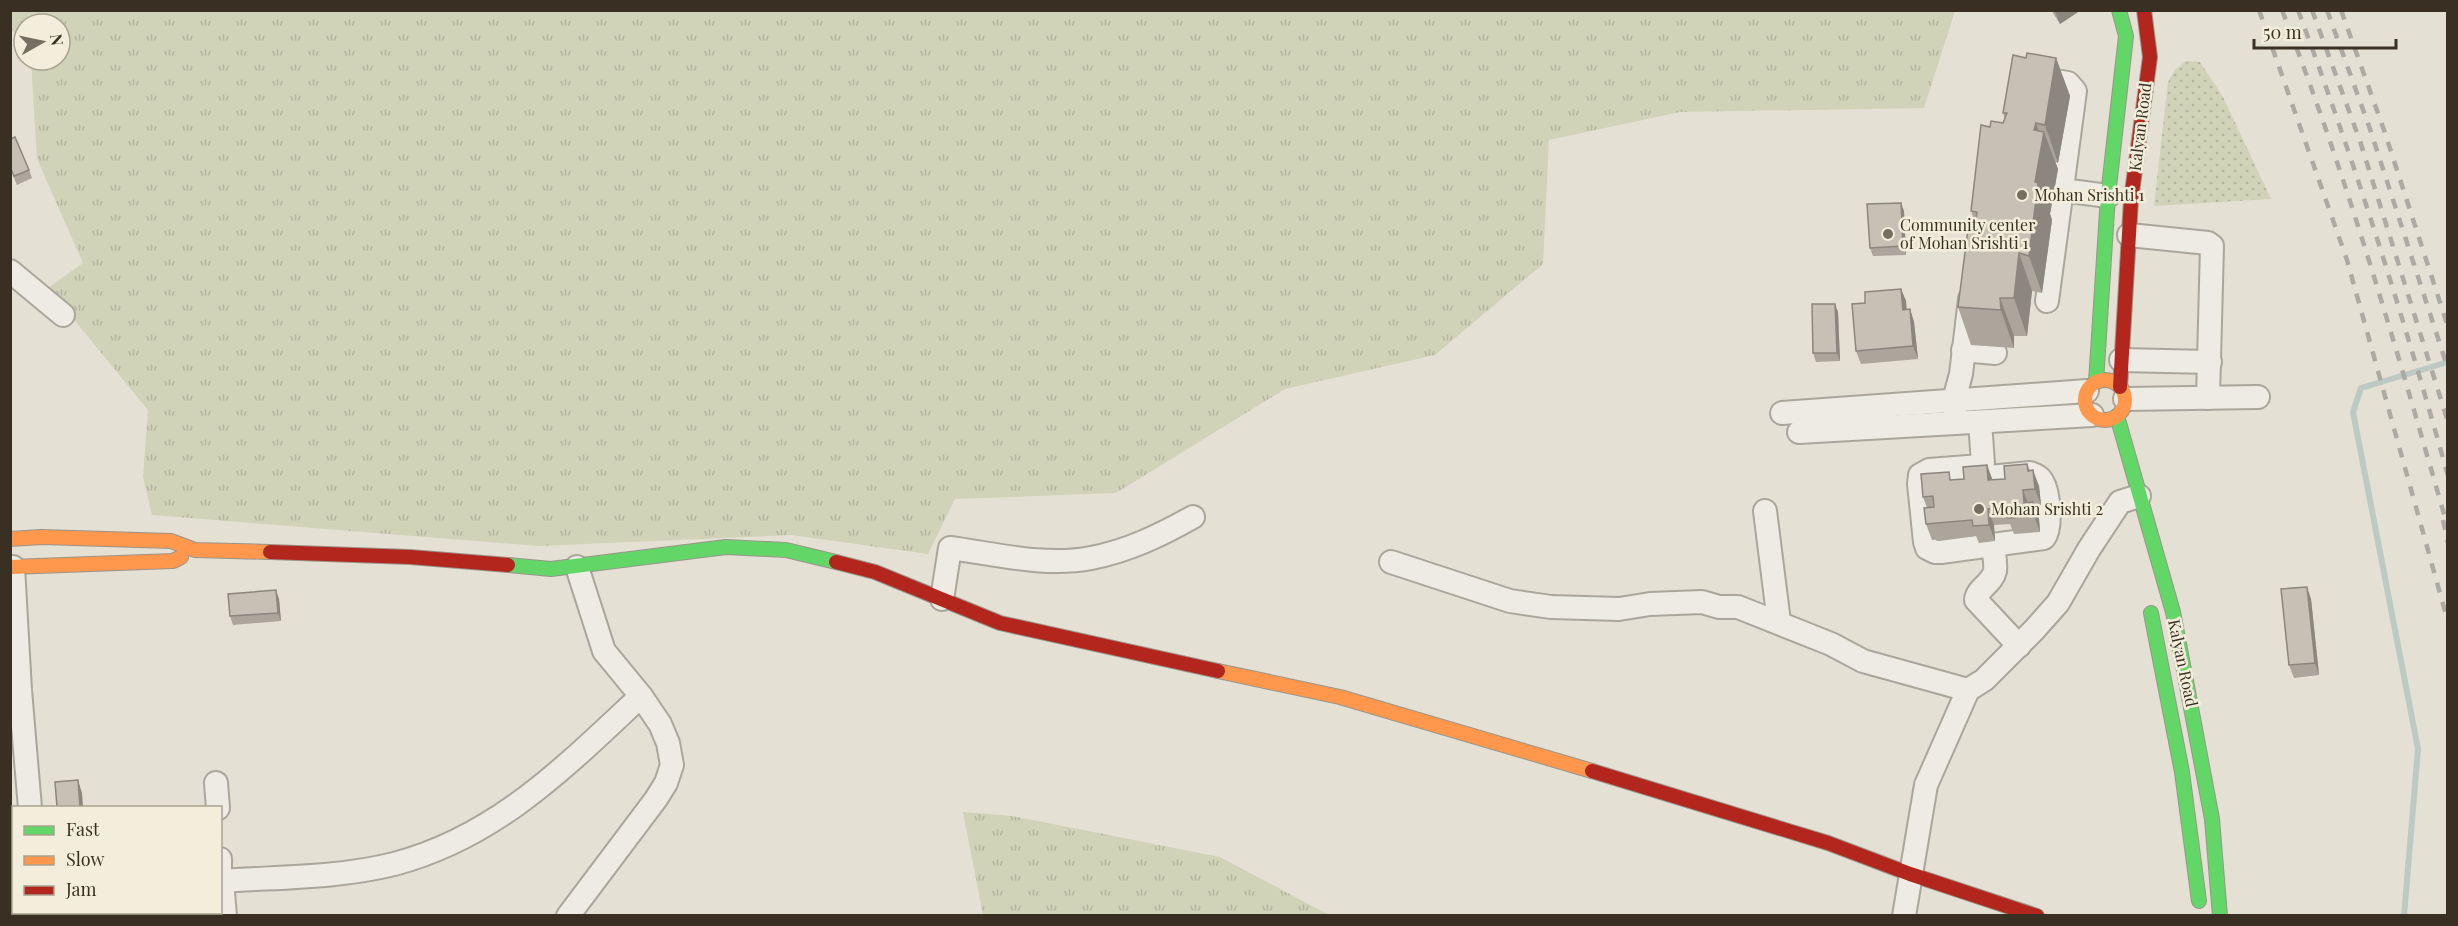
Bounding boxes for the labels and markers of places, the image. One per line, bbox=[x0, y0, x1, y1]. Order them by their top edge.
place label: Mohan Srishti 1 bbox=[2034, 184, 2145, 205]
marker: Mohan Srishti 1 bbox=[2015, 188, 2029, 202]
place label: Community center of Mohan Srishti 1 bbox=[1900, 214, 2035, 253]
marker: Community center of Mohan Srishti 1 bbox=[1881, 227, 1895, 241]
place label: Mohan Srishti 2 bbox=[1991, 498, 2103, 519]
marker: Mohan Srishti 2 bbox=[1972, 502, 1986, 516]

